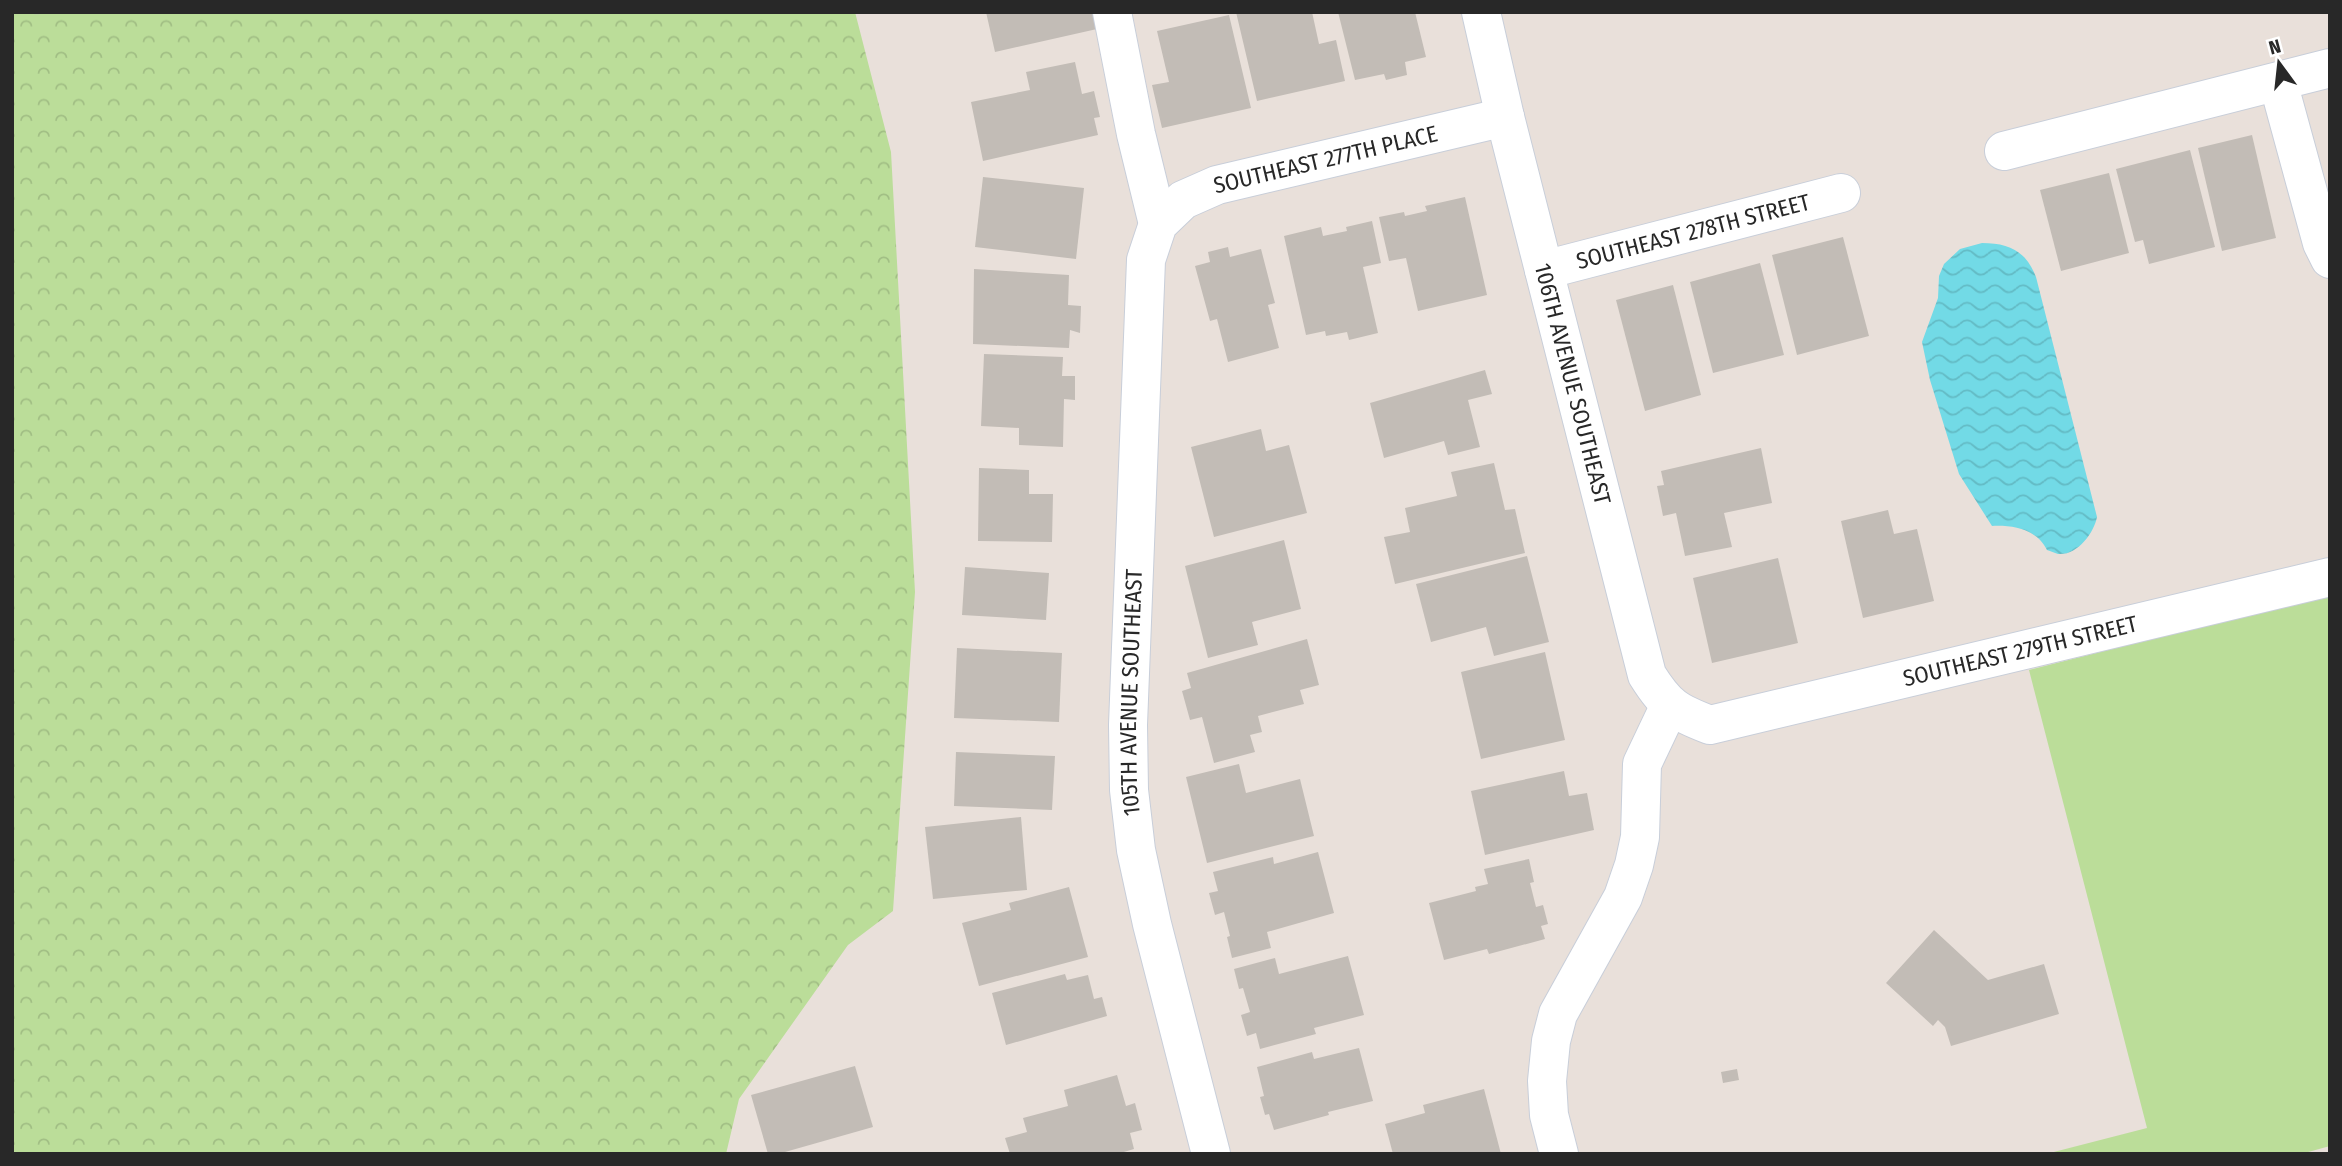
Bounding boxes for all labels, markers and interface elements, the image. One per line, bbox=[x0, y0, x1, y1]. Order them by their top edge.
north arrow bbox=[2244, 28, 2314, 98]
text: N bbox=[2266, 34, 2283, 60]
street label: SOUTHEAST 277TH PLACE bbox=[1211, 119, 1440, 199]
street label: SOUTHEAST 278TH STREET bbox=[1573, 188, 1813, 275]
street label: 106TH AVENUE SOUTHEAST bbox=[1529, 260, 1617, 508]
street label: 105TH AVENUE SOUTHEAST bbox=[1114, 568, 1148, 818]
street label: SOUTHEAST 279TH STREET bbox=[1900, 609, 2140, 692]

